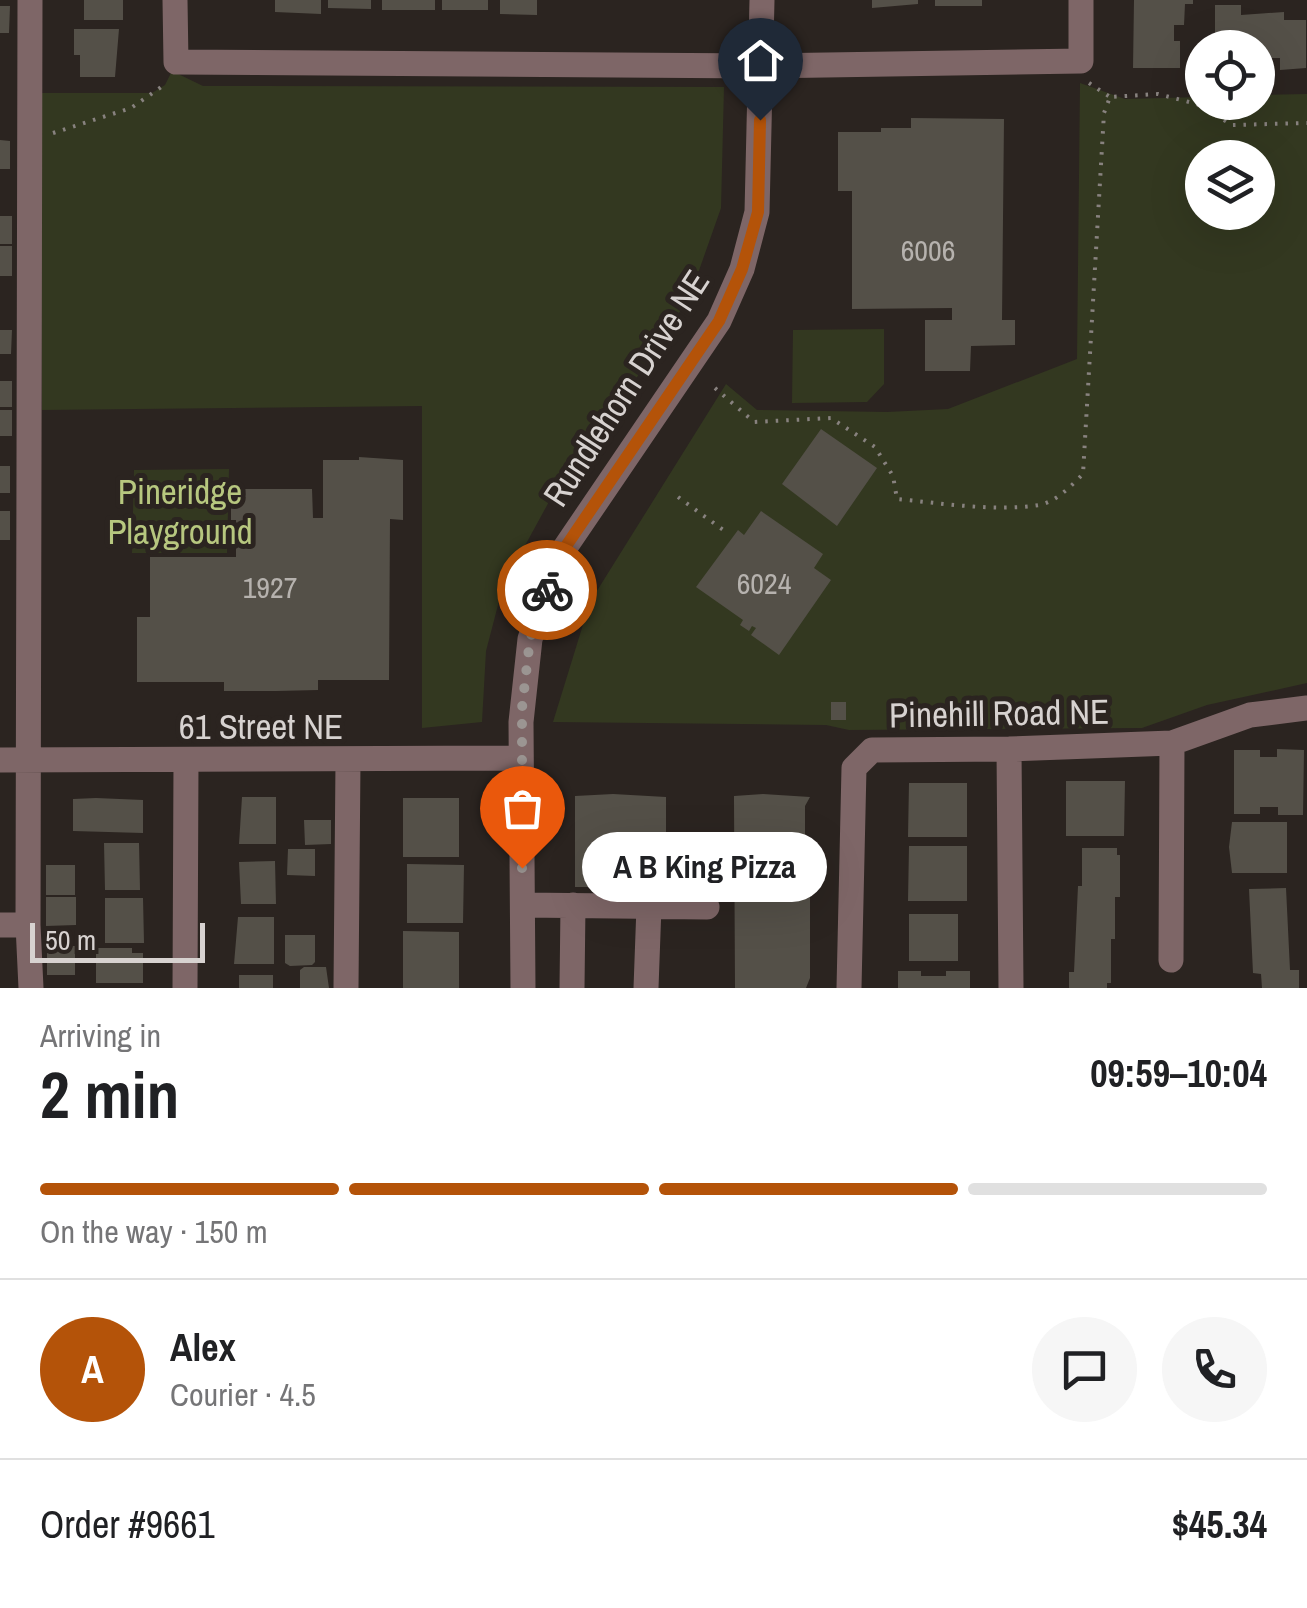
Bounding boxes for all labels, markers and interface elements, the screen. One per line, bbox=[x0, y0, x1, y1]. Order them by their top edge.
pin bbox=[718, 18, 803, 121]
map controls bbox=[1185, 30, 1275, 230]
button: locate bbox=[1185, 30, 1275, 120]
icon: home bbox=[733, 33, 788, 88]
button: layers bbox=[1185, 140, 1275, 230]
house number: 6006 bbox=[901, 230, 955, 270]
street label: Rundlehorn Drive NE bbox=[532, 261, 720, 515]
park label: Pineridge Playground bbox=[107, 468, 253, 555]
courier bbox=[497, 540, 597, 640]
icon: bike bbox=[520, 563, 575, 618]
house number: 6024 bbox=[737, 563, 792, 603]
house number: 1927 bbox=[243, 567, 297, 607]
street label: Pinehill Road NE bbox=[889, 688, 1109, 738]
street label: 61 Street NE bbox=[179, 703, 343, 750]
pin bbox=[480, 766, 565, 869]
icon: bag bbox=[495, 781, 550, 836]
callout: A B King Pizza bbox=[582, 833, 827, 903]
text: A B King Pizza bbox=[613, 845, 796, 888]
scale bar bbox=[30, 918, 205, 963]
text: 50 m bbox=[45, 921, 96, 959]
text: Arriving in bbox=[40, 1014, 161, 1057]
text: 09:59–10:04 bbox=[1090, 1048, 1267, 1099]
text: 2 min bbox=[40, 1051, 179, 1138]
text: On the way · 150 m bbox=[40, 1210, 268, 1253]
button: chat bbox=[1032, 1317, 1137, 1422]
button: phone bbox=[1162, 1317, 1267, 1422]
text: Alex bbox=[170, 1322, 236, 1373]
text: A bbox=[81, 1344, 104, 1395]
text: Courier · 4.5 bbox=[170, 1373, 316, 1416]
text: Order #9661 bbox=[40, 1499, 215, 1550]
text: $45.34 bbox=[1172, 1499, 1267, 1550]

